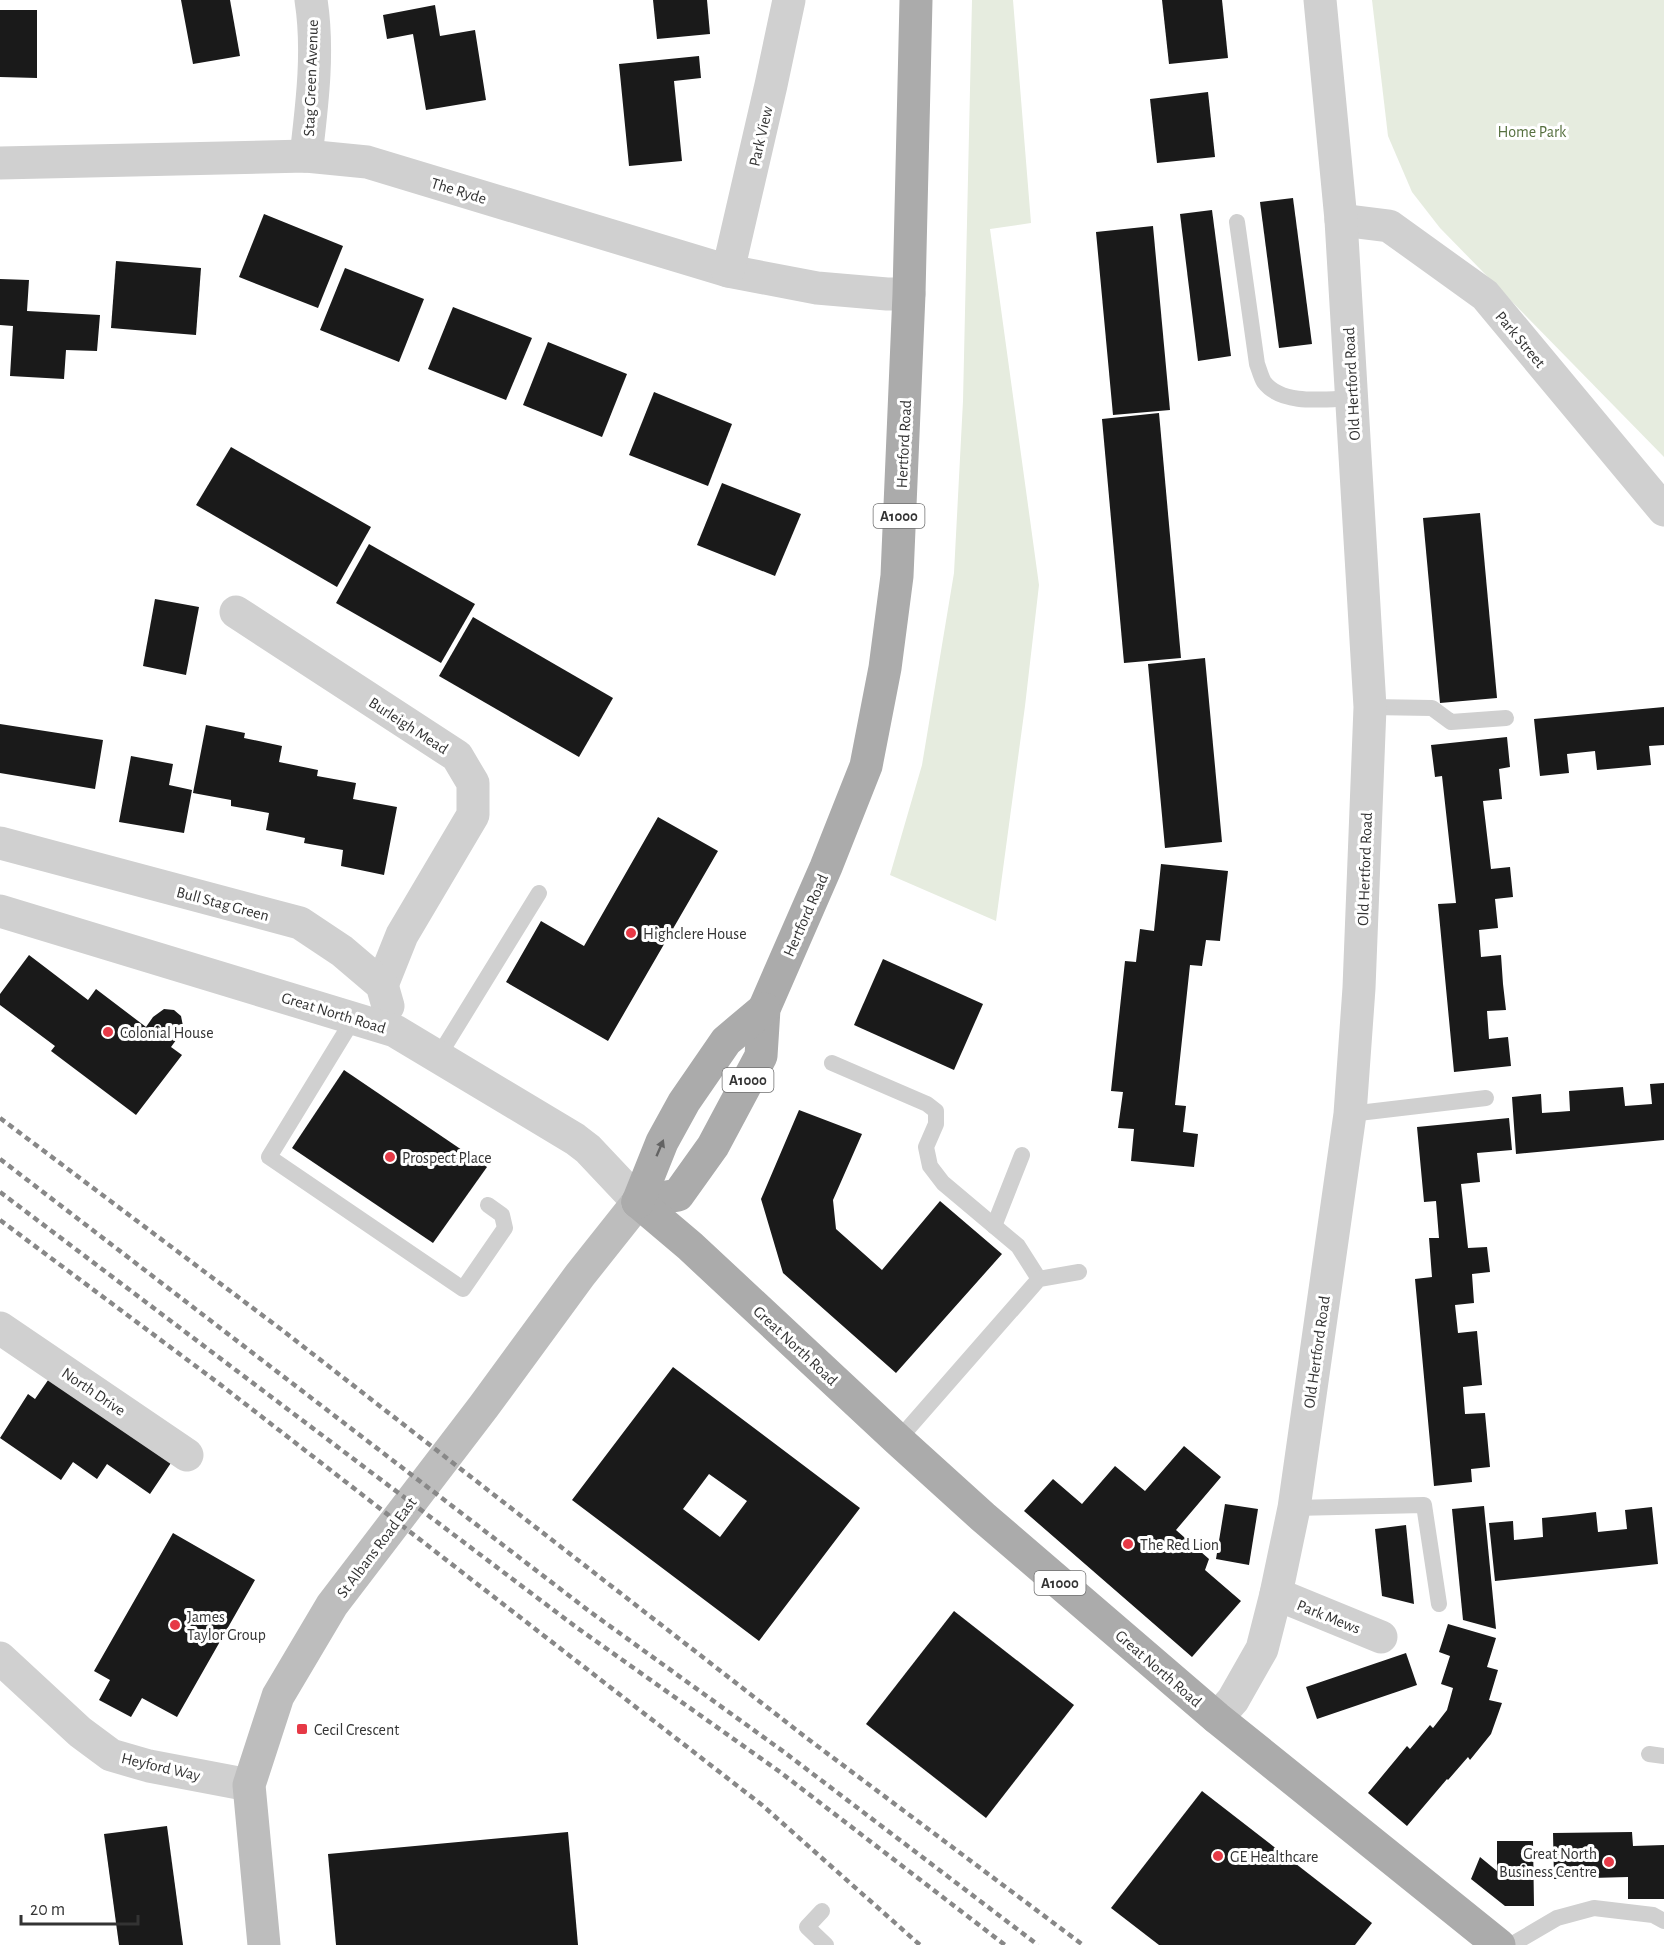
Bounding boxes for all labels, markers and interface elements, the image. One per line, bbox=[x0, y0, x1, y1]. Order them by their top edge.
street label: Stag Green Avenue bbox=[301, 19, 321, 137]
street label: Park View bbox=[746, 104, 776, 168]
park label: Home Park bbox=[1498, 124, 1567, 140]
street label: The Ryde bbox=[429, 175, 488, 208]
street label: Park Street bbox=[1492, 308, 1548, 371]
street label: Old Hertford Road bbox=[1341, 327, 1363, 441]
street label: Hertford Road bbox=[894, 399, 914, 489]
road number: A1000 bbox=[874, 504, 924, 528]
street label: Burleigh Mead bbox=[366, 694, 451, 757]
street label: Old Hertford Road bbox=[1355, 812, 1375, 926]
street label: Hertford Road bbox=[781, 872, 831, 959]
street label: Bull Stag Green bbox=[175, 884, 271, 924]
marker: Highclere House bbox=[624, 926, 638, 940]
place label: Highclere House bbox=[643, 926, 747, 942]
street label: Great North Road bbox=[280, 989, 388, 1036]
marker: Colonial House bbox=[101, 1025, 115, 1039]
place label: Colonial House bbox=[120, 1025, 214, 1041]
road number: A1000 bbox=[722, 1068, 774, 1092]
one-way arrow bbox=[656, 1139, 665, 1157]
marker: Prospect Place bbox=[383, 1150, 397, 1164]
place label: Prospect Place bbox=[402, 1150, 492, 1166]
street label: Old Hertford Road bbox=[1301, 1295, 1333, 1409]
street label: Great North Road bbox=[750, 1303, 840, 1389]
street label: North Drive bbox=[59, 1365, 128, 1419]
street label: St Albans Road East bbox=[334, 1494, 420, 1601]
marker: The Red Lion bbox=[1121, 1537, 1135, 1551]
place label: The Red Lion bbox=[1140, 1537, 1219, 1553]
road number: A1000 bbox=[1034, 1571, 1086, 1595]
street label: Park Mews bbox=[1295, 1597, 1363, 1637]
place label: James Taylor Group bbox=[187, 1609, 266, 1644]
marker: James Taylor Group bbox=[168, 1618, 182, 1632]
street label: Great North Road bbox=[1112, 1627, 1204, 1710]
marker: Cecil Crescent bbox=[295, 1722, 309, 1736]
place label: Cecil Crescent bbox=[314, 1722, 399, 1738]
street label: Heyford Way bbox=[119, 1750, 202, 1785]
place label: Great North Business Centre bbox=[1499, 1846, 1597, 1880]
marker: GE Healthcare bbox=[1211, 1849, 1225, 1863]
place label: GE Healthcare bbox=[1230, 1849, 1318, 1865]
marker: Great North Business Centre bbox=[1602, 1855, 1616, 1869]
scale bar bbox=[21, 1888, 138, 1926]
text: 20 m bbox=[30, 1901, 65, 1919]

